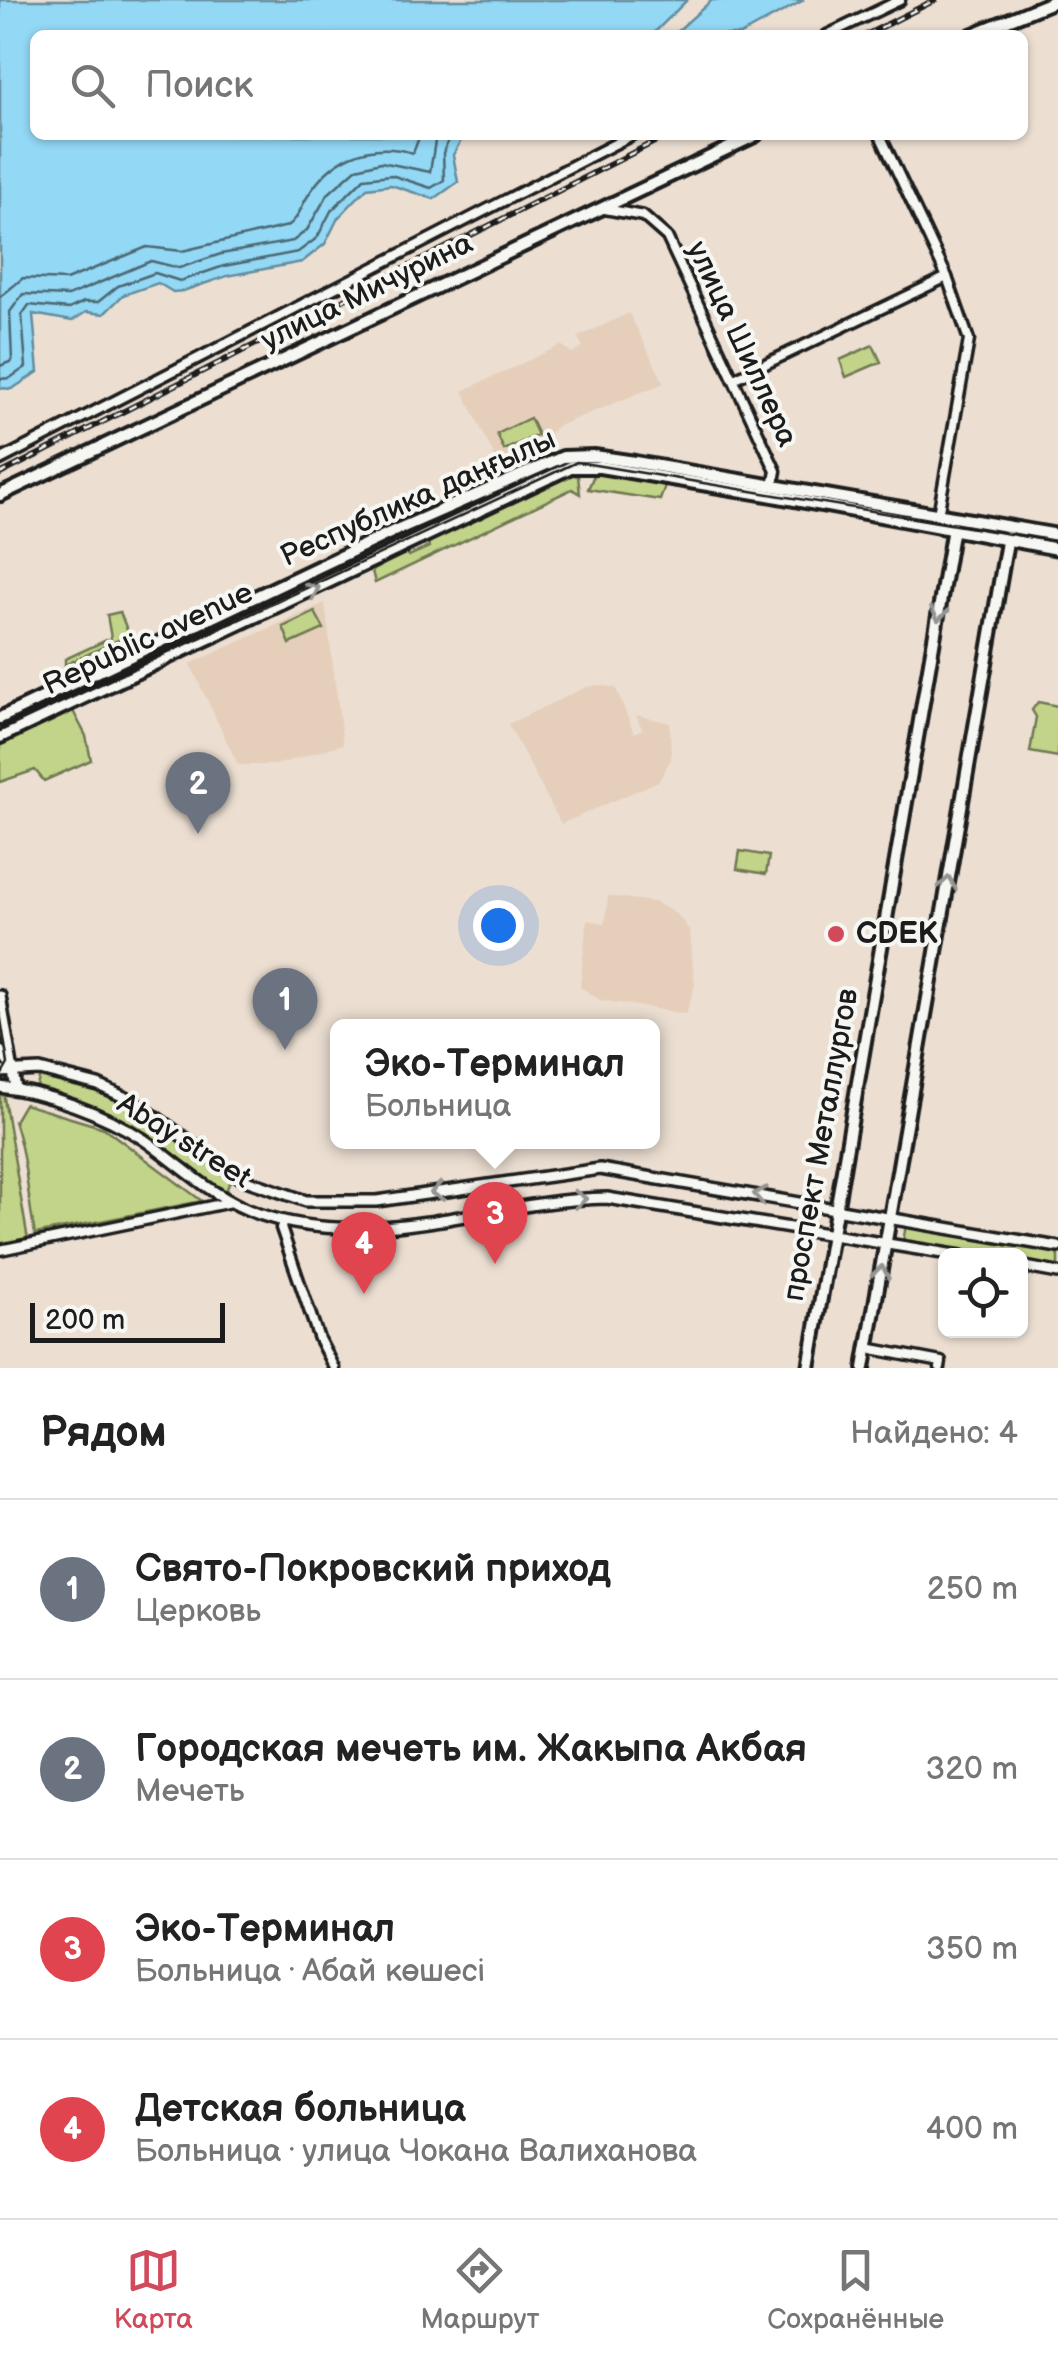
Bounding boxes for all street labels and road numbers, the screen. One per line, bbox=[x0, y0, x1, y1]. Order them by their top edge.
street label: улица Мичурина bbox=[255, 225, 479, 359]
street label: улица Шиллера bbox=[679, 236, 805, 453]
street label: Республика даңғылы bbox=[275, 421, 561, 575]
street label: Republic avenue bbox=[37, 575, 259, 703]
street label: проспект Металлургов bbox=[776, 986, 866, 1304]
street label: Abay street bbox=[110, 1086, 258, 1196]

